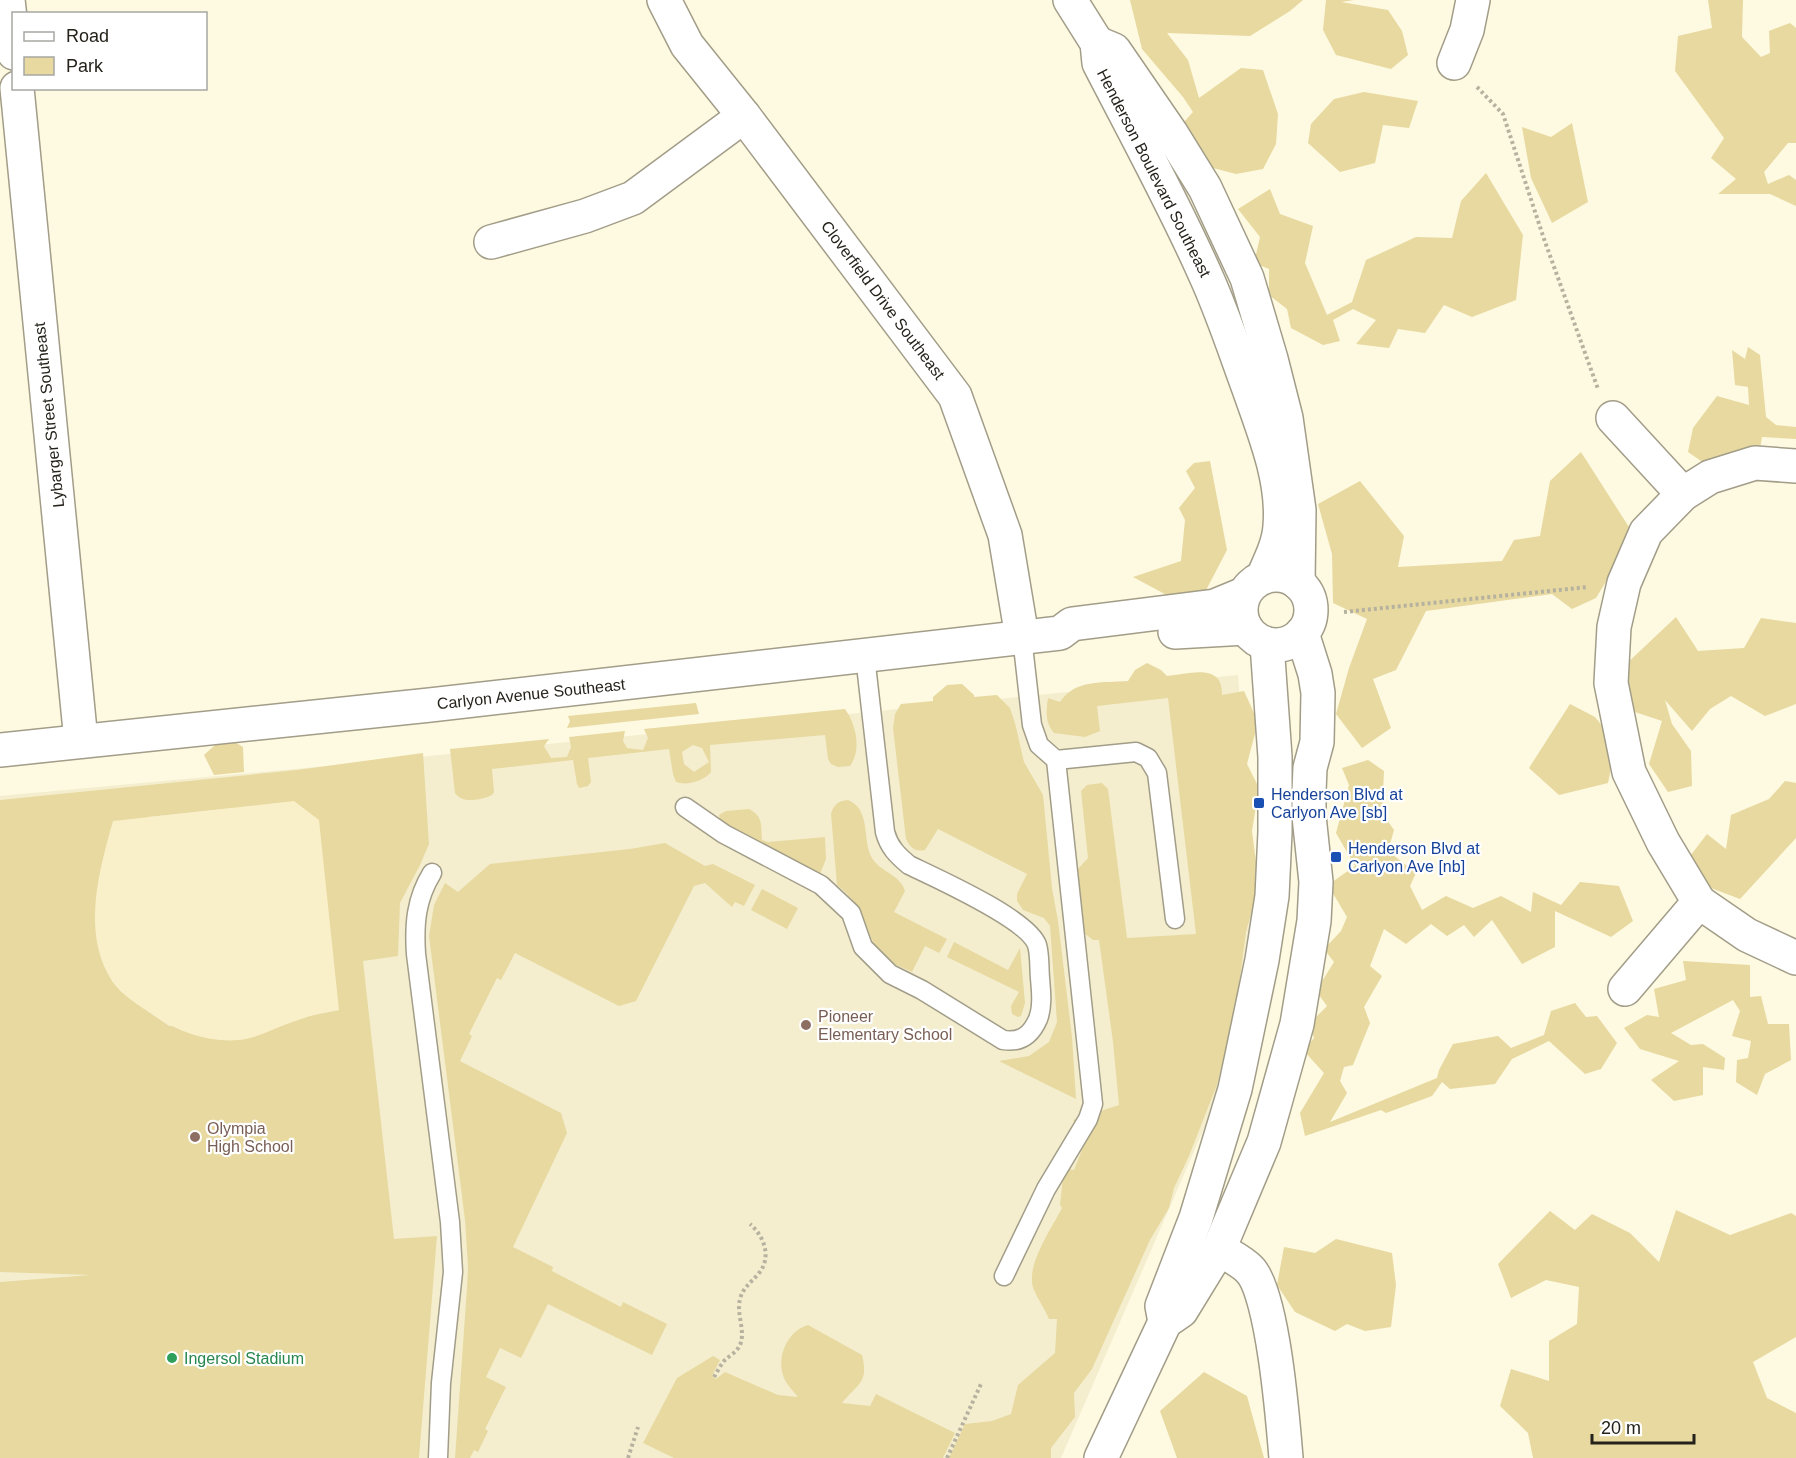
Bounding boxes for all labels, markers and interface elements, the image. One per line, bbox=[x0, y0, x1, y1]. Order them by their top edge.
legend bbox=[12, 12, 207, 90]
text: Road bbox=[66, 26, 109, 46]
text: Park bbox=[66, 56, 104, 76]
street label: Henderson Boulevard Southeast bbox=[1094, 66, 1214, 280]
street label: Cloverfield Drive Southeast bbox=[818, 217, 948, 383]
street label: Lybarger Street Southeast bbox=[31, 321, 67, 508]
street label: Carlyon Avenue Southeast bbox=[436, 676, 627, 712]
place label: Henderson Blvd at Carlyon Ave [sb] bbox=[1271, 786, 1403, 821]
marker: Henderson Blvd at Carlyon Ave [sb] bbox=[1252, 796, 1266, 810]
place label: Henderson Blvd at Carlyon Ave [nb] bbox=[1348, 840, 1480, 875]
marker: Henderson Blvd at Carlyon Ave [nb] bbox=[1329, 850, 1343, 864]
place label: Pioneer Elementary School bbox=[818, 1008, 952, 1043]
marker: Pioneer Elementary School bbox=[799, 1018, 813, 1032]
place label: Olympia High School bbox=[207, 1120, 293, 1155]
marker: Olympia High School bbox=[188, 1130, 202, 1144]
place label: Ingersol Stadium bbox=[184, 1350, 304, 1367]
marker: Ingersol Stadium bbox=[165, 1351, 179, 1365]
scale bar bbox=[1592, 1407, 1694, 1445]
text: 20 m bbox=[1601, 1418, 1641, 1438]

